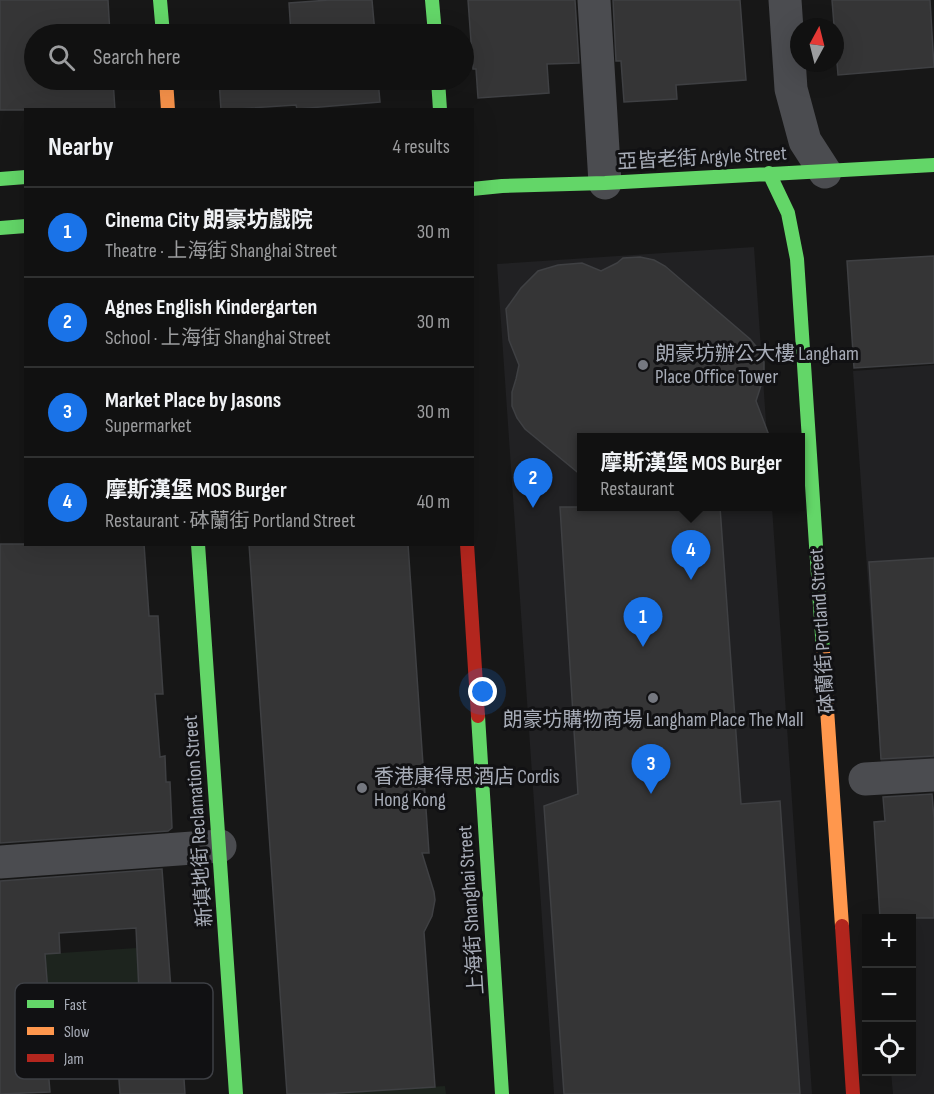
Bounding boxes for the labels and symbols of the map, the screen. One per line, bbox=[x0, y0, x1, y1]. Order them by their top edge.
north arrow bbox=[790, 18, 844, 72]
street label: 亞皆老街 Argyle Street bbox=[617, 142, 787, 174]
place label: 朗豪坊辦公大樓 Langham Place Office Tower bbox=[655, 342, 859, 389]
marker: 朗豪坊辦公大樓 Langham Place Office Tower bbox=[636, 358, 650, 372]
pin: 2 bbox=[514, 458, 552, 508]
pin: 4 bbox=[672, 530, 710, 580]
street label: 砵蘭街 Portland Street bbox=[804, 548, 840, 714]
pin: 1 bbox=[624, 598, 662, 647]
your location bbox=[468, 677, 497, 706]
marker: 朗豪坊購物商場 Langham Place The Mall bbox=[646, 691, 660, 705]
place label: 朗豪坊購物商場 Langham Place The Mall bbox=[503, 708, 803, 732]
street label: 新填地街 Reclamation Street bbox=[179, 714, 217, 928]
pin: 3 bbox=[632, 744, 670, 794]
place label: 香港康得思酒店 Cordis Hong Kong bbox=[374, 765, 560, 812]
marker: 香港康得思酒店 Cordis Hong Kong bbox=[355, 781, 369, 795]
street label: 上海街 Shanghai Street bbox=[453, 824, 489, 996]
legend bbox=[15, 983, 213, 1079]
text: Fast bbox=[64, 996, 87, 1015]
text: Slow bbox=[64, 1023, 89, 1042]
text: Jam bbox=[63, 1050, 84, 1069]

